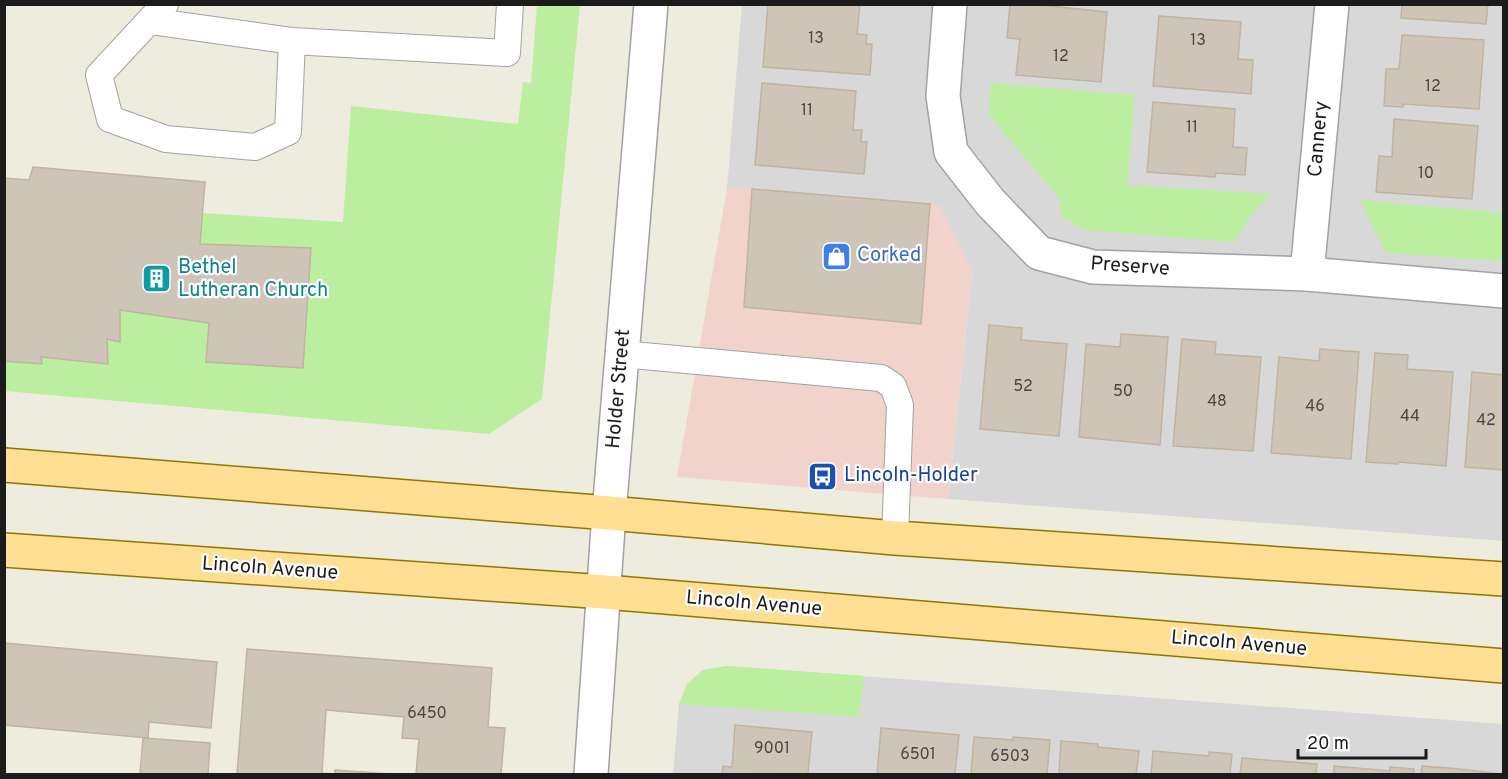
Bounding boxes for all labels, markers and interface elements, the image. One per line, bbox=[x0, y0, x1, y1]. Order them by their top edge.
house number: 13 bbox=[808, 29, 824, 49]
house number: 13 bbox=[1190, 31, 1206, 51]
house number: 12 bbox=[1053, 47, 1069, 67]
house number: 12 bbox=[1425, 77, 1441, 97]
street label: Cannery bbox=[1303, 100, 1335, 178]
house number: 11 bbox=[801, 101, 813, 121]
house number: 11 bbox=[1186, 118, 1198, 138]
house number: 10 bbox=[1418, 164, 1434, 184]
shop icon: Corked bbox=[820, 240, 852, 272]
place label: Corked bbox=[857, 243, 921, 269]
street label: Preserve bbox=[1089, 251, 1171, 283]
place label: Bethel Lutheran Church bbox=[178, 255, 328, 304]
building icon: Bethel Lutheran Church bbox=[141, 263, 173, 295]
street label: Holder Street bbox=[601, 328, 637, 450]
house number: 52 bbox=[1013, 377, 1033, 397]
house number: 50 bbox=[1113, 382, 1133, 402]
house number: 48 bbox=[1207, 392, 1227, 412]
house number: 46 bbox=[1305, 397, 1325, 417]
house number: 44 bbox=[1400, 407, 1420, 427]
house number: 42 bbox=[1476, 411, 1496, 431]
bus stop icon: Lincoln-Holder bbox=[807, 460, 839, 492]
place label: Lincoln-Holder bbox=[844, 463, 978, 489]
street label: Lincoln Avenue bbox=[201, 551, 339, 587]
street label: Lincoln Avenue bbox=[685, 585, 823, 623]
street label: Lincoln Avenue bbox=[1170, 625, 1308, 663]
house number: 6450 bbox=[407, 704, 447, 724]
scale bar bbox=[1298, 722, 1426, 760]
text: 20 m bbox=[1307, 733, 1349, 756]
house number: 9001 bbox=[754, 739, 790, 759]
house number: 6501 bbox=[900, 745, 936, 765]
house number: 6503 bbox=[990, 747, 1030, 767]

